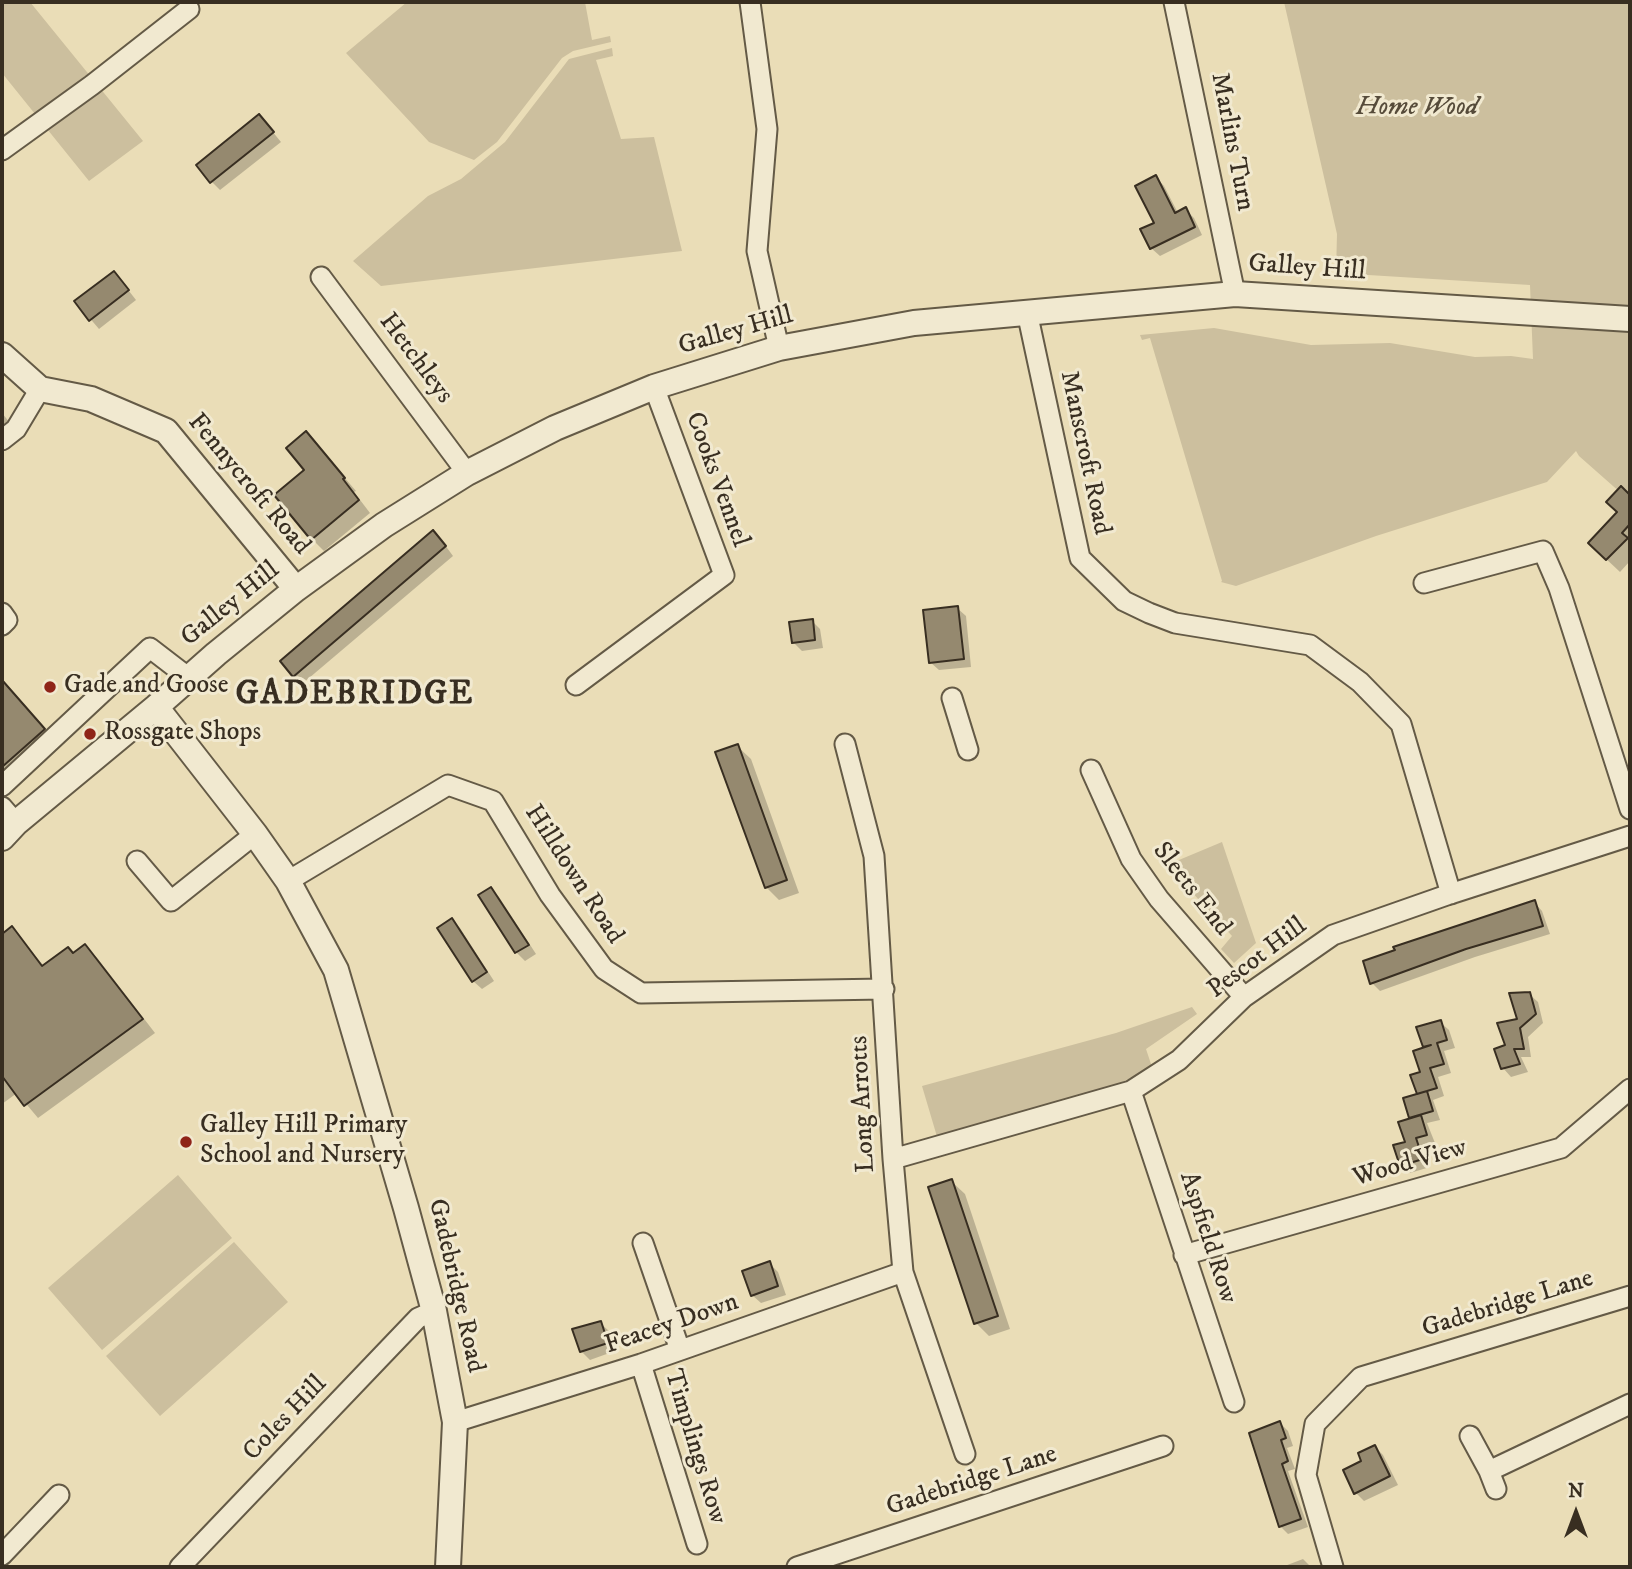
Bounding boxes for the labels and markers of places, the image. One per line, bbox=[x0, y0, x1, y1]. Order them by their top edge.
place label: Gade and Goose bbox=[64, 671, 229, 703]
marker: Gade and Goose bbox=[42, 679, 58, 695]
place label: Rossgate Shops bbox=[104, 718, 261, 750]
marker: Rossgate Shops bbox=[82, 726, 98, 742]
place label: Galley Hill Primary School and Nursery bbox=[200, 1111, 407, 1172]
marker: Galley Hill Primary School and Nursery bbox=[178, 1134, 194, 1150]

